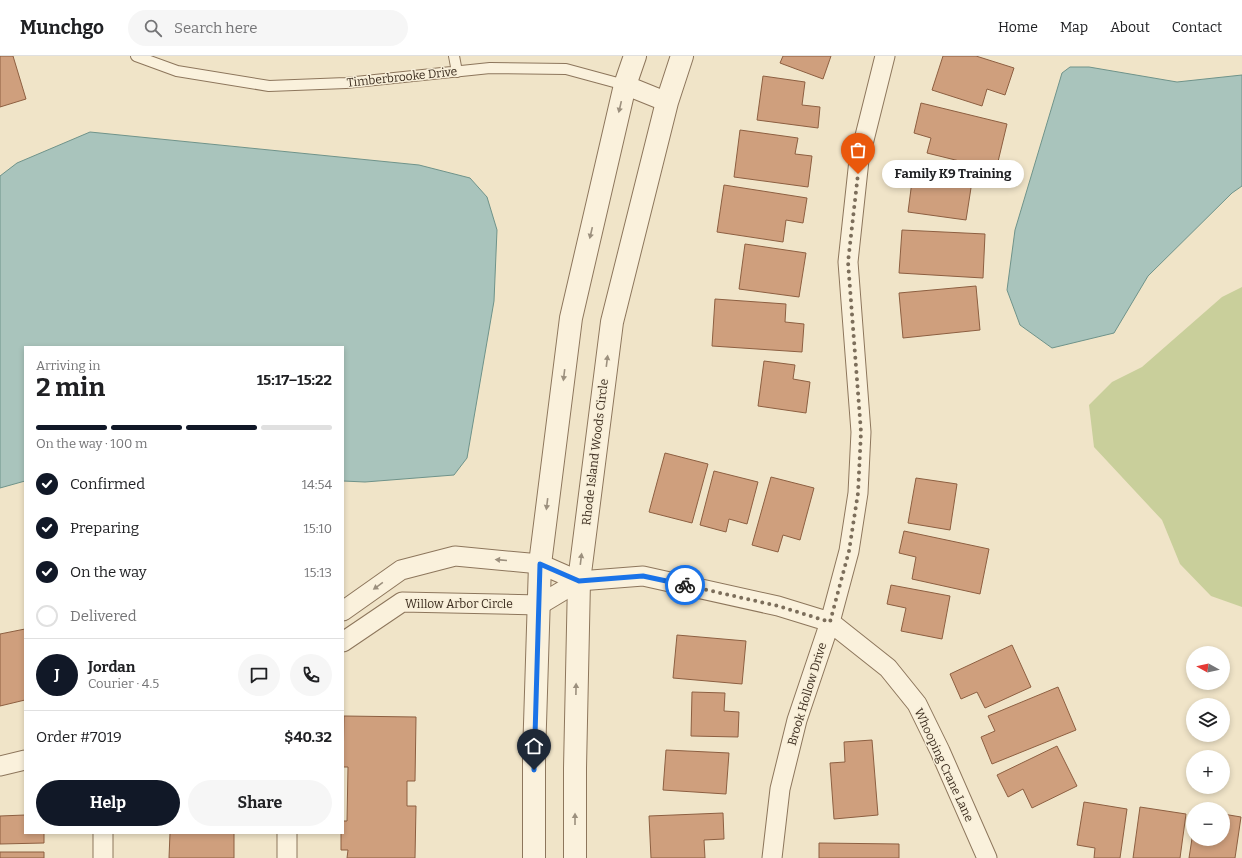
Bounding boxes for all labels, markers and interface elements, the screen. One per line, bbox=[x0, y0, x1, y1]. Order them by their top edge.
search box bbox=[128, 10, 408, 46]
text: Munchgo bbox=[20, 16, 104, 39]
icon: search bbox=[142, 17, 164, 39]
text: Search here bbox=[174, 19, 257, 37]
text: Home bbox=[998, 19, 1038, 36]
text: Map bbox=[1060, 19, 1088, 36]
text: About bbox=[1110, 19, 1150, 36]
text: Contact bbox=[1172, 19, 1222, 36]
street label: Timberbrooke Drive bbox=[346, 64, 458, 90]
one-way arrow bbox=[616, 100, 622, 113]
pin bbox=[841, 133, 875, 174]
icon: bag bbox=[847, 139, 869, 161]
callout: Family K9 Training bbox=[882, 160, 1024, 188]
text: Family K9 Training bbox=[895, 166, 1011, 181]
one-way arrow bbox=[587, 227, 593, 240]
one-way arrow bbox=[604, 355, 610, 367]
text: Arriving in bbox=[36, 358, 101, 373]
one-way arrow bbox=[561, 369, 567, 381]
text: 15:17–15:22 bbox=[257, 371, 332, 389]
text: 2 min bbox=[36, 372, 105, 403]
street label: Rhode Island Woods Circle bbox=[579, 378, 611, 526]
text: On the way · 100 m bbox=[36, 436, 147, 451]
icon: check bbox=[36, 473, 58, 495]
text: Confirmed bbox=[70, 475, 145, 493]
text: 14:54 bbox=[302, 477, 332, 492]
one-way arrow bbox=[544, 498, 551, 510]
icon: check bbox=[36, 517, 58, 539]
text: Preparing bbox=[70, 519, 139, 537]
text: 15:10 bbox=[303, 521, 332, 536]
one-way arrow bbox=[578, 553, 585, 565]
one-way arrow bbox=[495, 557, 507, 563]
icon: check bbox=[36, 561, 58, 583]
text: On the way bbox=[70, 563, 147, 581]
text: 15:13 bbox=[304, 565, 332, 580]
courier bbox=[665, 565, 705, 605]
icon: bike bbox=[674, 574, 696, 596]
one-way arrow bbox=[373, 582, 383, 590]
street label: Willow Arbor Circle bbox=[405, 597, 513, 611]
text: Delivered bbox=[70, 607, 137, 625]
street label: Brook Hollow Drive bbox=[785, 641, 829, 747]
north arrow bbox=[1186, 646, 1230, 690]
map controls bbox=[1186, 646, 1230, 846]
button: chat bbox=[238, 654, 280, 696]
button: phone bbox=[290, 654, 332, 696]
text: Jordan bbox=[88, 658, 135, 676]
text: J bbox=[54, 666, 60, 684]
text: Courier · 4.5 bbox=[88, 676, 159, 691]
one-way arrow bbox=[573, 683, 580, 695]
button: layers bbox=[1186, 698, 1230, 742]
street label: Whooping Crane Lane bbox=[912, 706, 976, 824]
text: Order #7019 bbox=[36, 728, 122, 746]
text: $40.32 bbox=[284, 728, 332, 746]
pin bbox=[517, 729, 551, 770]
icon: home bbox=[523, 735, 545, 757]
button: + bbox=[1186, 750, 1230, 794]
button: Help bbox=[36, 780, 180, 826]
button: Share bbox=[188, 780, 332, 826]
button: − bbox=[1186, 802, 1230, 846]
one-way arrow bbox=[572, 812, 578, 825]

